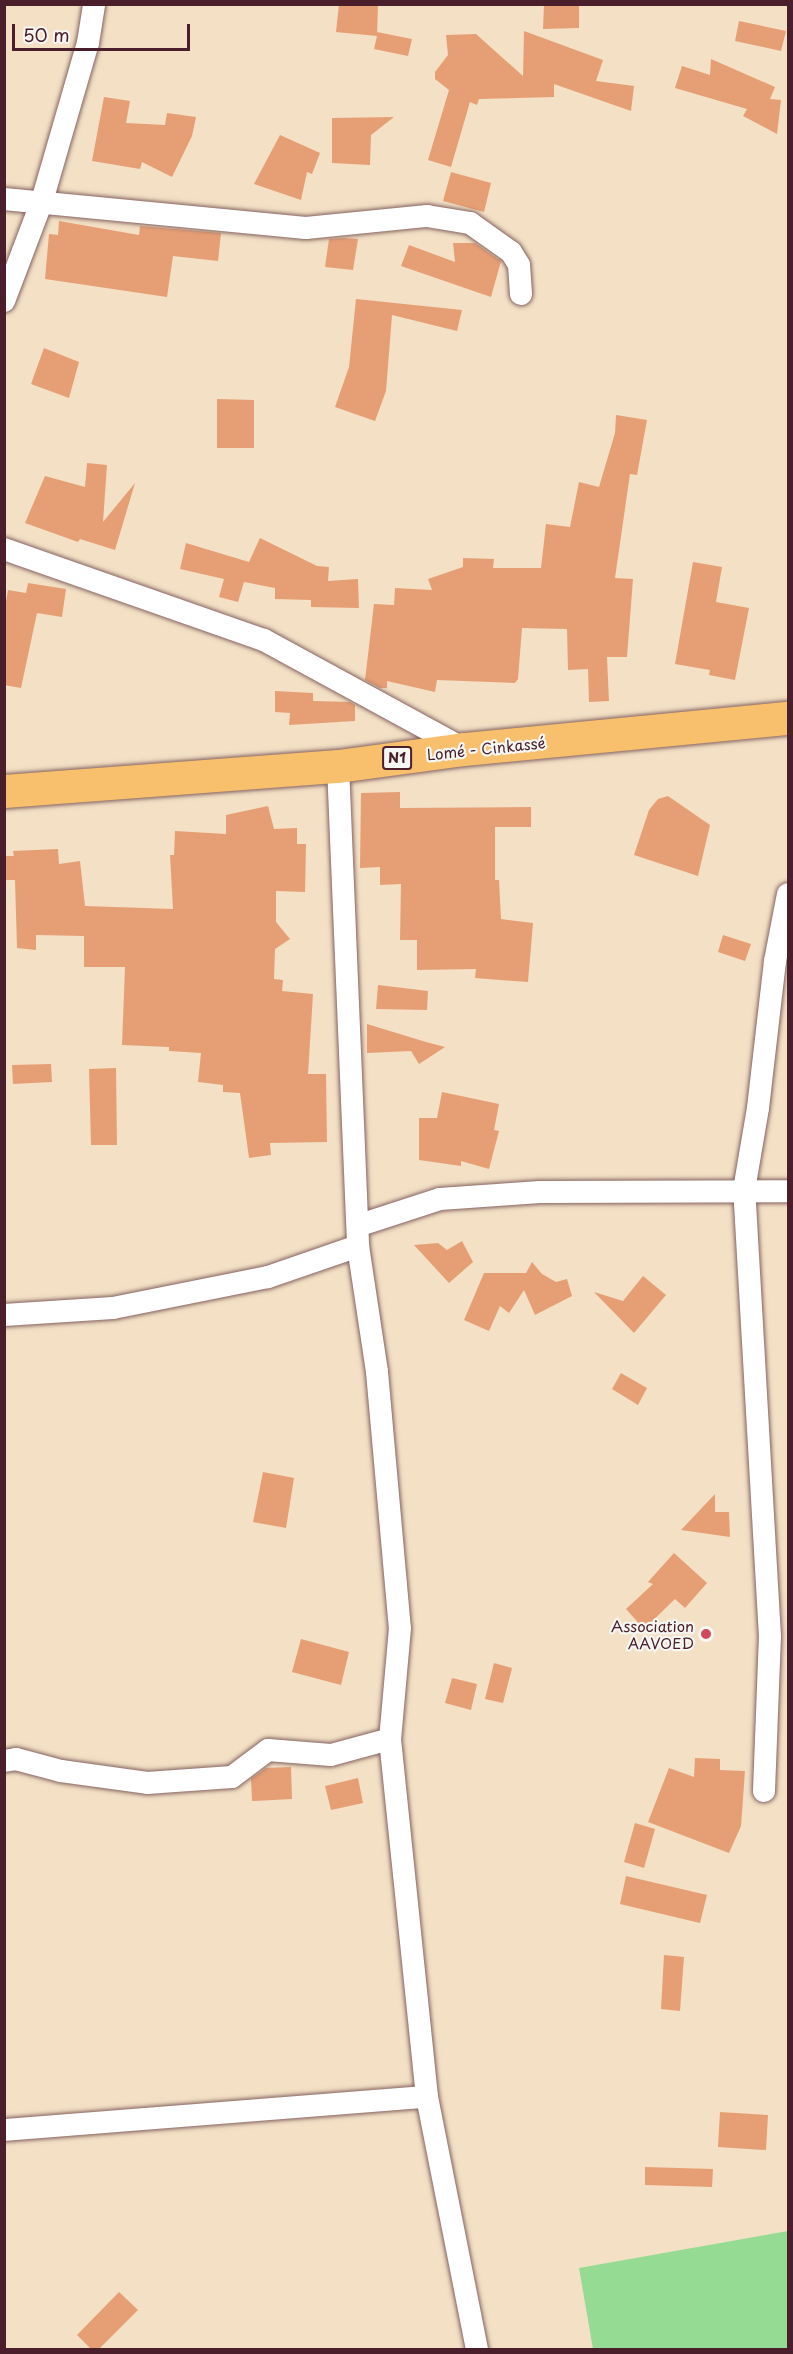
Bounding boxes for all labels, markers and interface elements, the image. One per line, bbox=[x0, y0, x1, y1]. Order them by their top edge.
scale bar bbox=[15, 12, 194, 50]
text: 50 m bbox=[23, 21, 70, 48]
street label: Lomé - Cinkassé bbox=[426, 733, 546, 763]
road number: N1 bbox=[382, 747, 412, 769]
place label: Association AAVOED bbox=[611, 1616, 694, 1651]
marker: Association AAVOED bbox=[699, 1627, 713, 1641]

